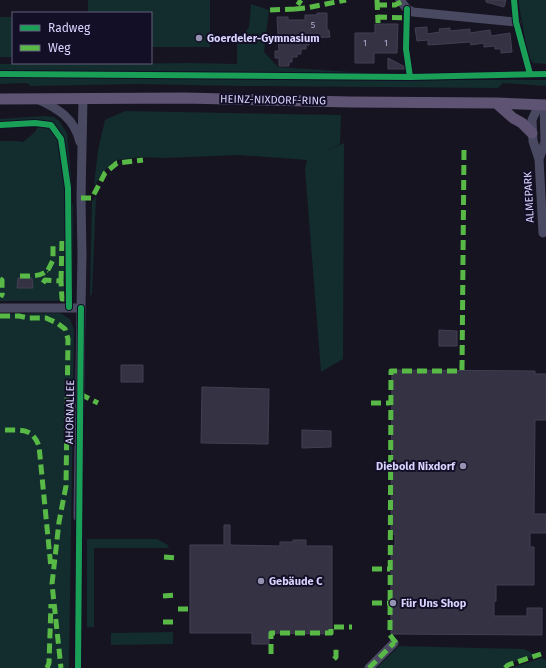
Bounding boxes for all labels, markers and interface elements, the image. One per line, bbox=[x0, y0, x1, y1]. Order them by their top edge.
legend bbox=[12, 12, 152, 64]
house number: 5 bbox=[311, 20, 316, 30]
text: Radweg bbox=[48, 21, 91, 35]
place label: Goerdeler-Gymnasium bbox=[207, 32, 320, 45]
marker: Goerdeler-Gymnasium bbox=[194, 33, 204, 43]
house number: 1 bbox=[363, 38, 367, 48]
house number: 1 bbox=[384, 38, 388, 48]
text: Weg bbox=[48, 41, 71, 55]
street label: HEINZ-NIXDORF-RING bbox=[220, 93, 326, 107]
street label: ALMEPARK bbox=[521, 171, 537, 223]
street label: AHORNALLEE bbox=[63, 379, 77, 444]
place label: Diebold Nixdorf bbox=[376, 460, 456, 473]
marker: Diebold Nixdorf bbox=[458, 461, 468, 471]
place label: Gebäude C bbox=[269, 575, 323, 588]
marker: Gebäude C bbox=[256, 576, 266, 586]
place label: Für Uns Shop bbox=[401, 597, 467, 610]
marker: Für Uns Shop bbox=[388, 598, 398, 608]

